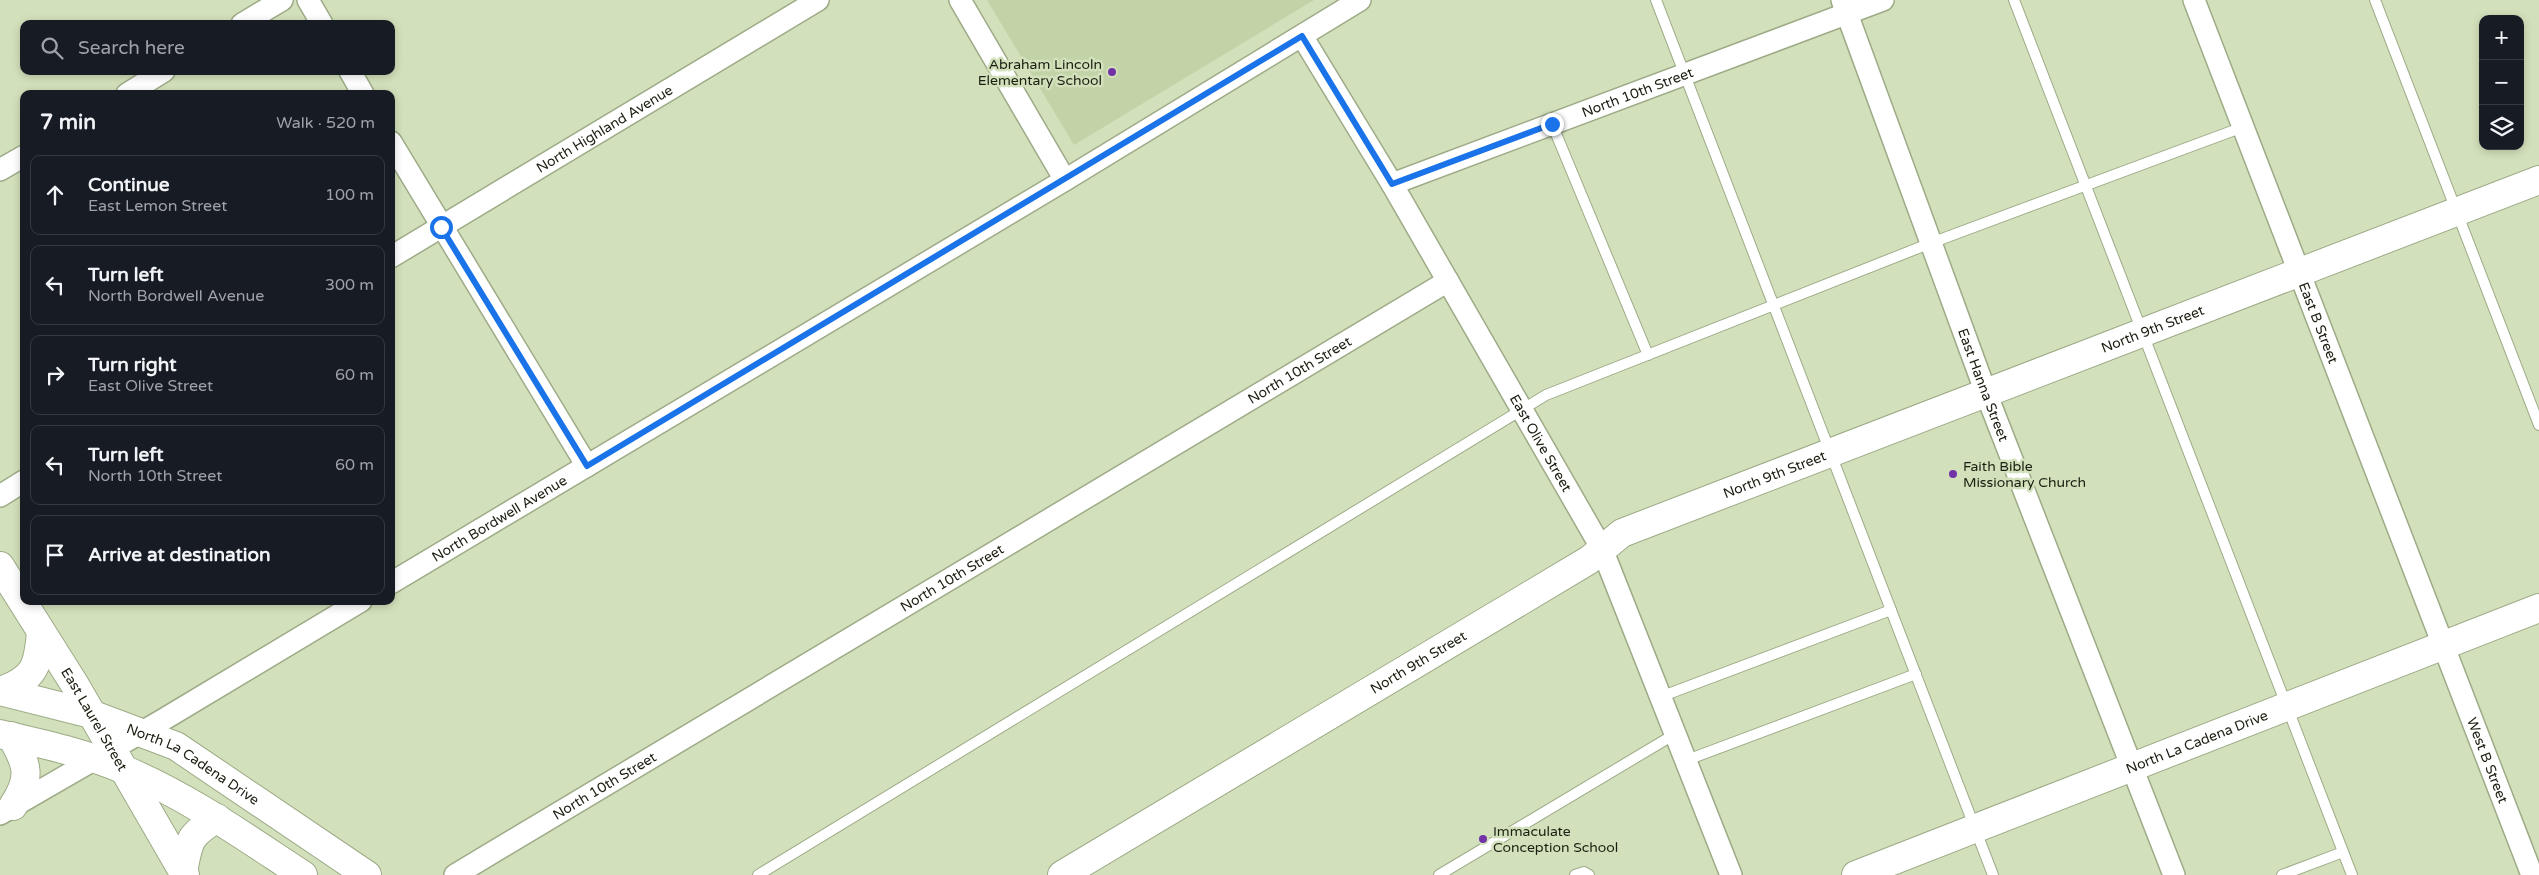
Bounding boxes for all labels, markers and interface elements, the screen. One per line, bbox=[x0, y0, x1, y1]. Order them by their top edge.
map controls bbox=[2479, 15, 2524, 150]
button: + bbox=[2479, 15, 2524, 60]
search box bbox=[20, 20, 395, 75]
icon: search bbox=[38, 34, 66, 62]
text: Search here bbox=[78, 37, 185, 59]
place label: Abraham Lincoln Elementary School bbox=[978, 56, 1102, 89]
button: − bbox=[2479, 60, 2524, 105]
street label: North 10th Street bbox=[1579, 63, 1696, 121]
marker: Abraham Lincoln Elementary School bbox=[1106, 66, 1118, 78]
street label: North Highland Avenue bbox=[533, 81, 676, 176]
button: layers bbox=[2479, 105, 2524, 150]
text: 7 min bbox=[40, 110, 96, 135]
text: Walk · 520 m bbox=[276, 113, 375, 133]
route end bbox=[1541, 113, 1564, 136]
text: Continue bbox=[88, 174, 170, 196]
icon: ahead bbox=[41, 181, 69, 209]
text: 100 m bbox=[325, 185, 374, 205]
text: East Lemon Street bbox=[88, 196, 227, 216]
route start bbox=[430, 216, 453, 239]
text: Turn left bbox=[88, 264, 164, 286]
icon: left bbox=[41, 271, 69, 299]
text: 300 m bbox=[325, 275, 374, 295]
street label: East B Street bbox=[2295, 280, 2342, 366]
text: North Bordwell Avenue bbox=[88, 286, 264, 306]
street label: North 9th Street bbox=[2099, 301, 2207, 356]
street label: East Hanna Street bbox=[1955, 326, 2013, 444]
street label: North 10th Street bbox=[1245, 332, 1355, 407]
text: Turn right bbox=[88, 354, 176, 376]
icon: right bbox=[41, 361, 69, 389]
text: 60 m bbox=[335, 365, 374, 385]
text: East Olive Street bbox=[88, 376, 213, 396]
street label: East Olive Street bbox=[1506, 391, 1576, 495]
text: Turn left bbox=[88, 444, 164, 466]
street label: North 9th Street bbox=[1721, 447, 1829, 502]
icon: left bbox=[41, 451, 69, 479]
text: 60 m bbox=[335, 455, 374, 475]
place label: Faith Bible Missionary Church bbox=[1963, 458, 2086, 491]
text: North 10th Street bbox=[88, 466, 222, 486]
marker: Faith Bible Missionary Church bbox=[1947, 468, 1959, 480]
street label: North Bordwell Avenue bbox=[429, 471, 570, 565]
street label: North 10th Street bbox=[897, 540, 1007, 615]
icon: arrive bbox=[41, 541, 69, 569]
text: Arrive at destination bbox=[88, 544, 271, 566]
street label: North 9th Street bbox=[1367, 627, 1470, 697]
street label: East Laurel Street bbox=[58, 664, 132, 775]
street label: North La Cadena Drive bbox=[2123, 706, 2270, 777]
street label: West B Street bbox=[2463, 715, 2512, 806]
street label: North La Cadena Drive bbox=[124, 720, 263, 808]
street label: North 10th Street bbox=[549, 748, 660, 823]
place label: Immaculate Conception School bbox=[1493, 823, 1618, 856]
marker: Immaculate Conception School bbox=[1477, 833, 1489, 845]

